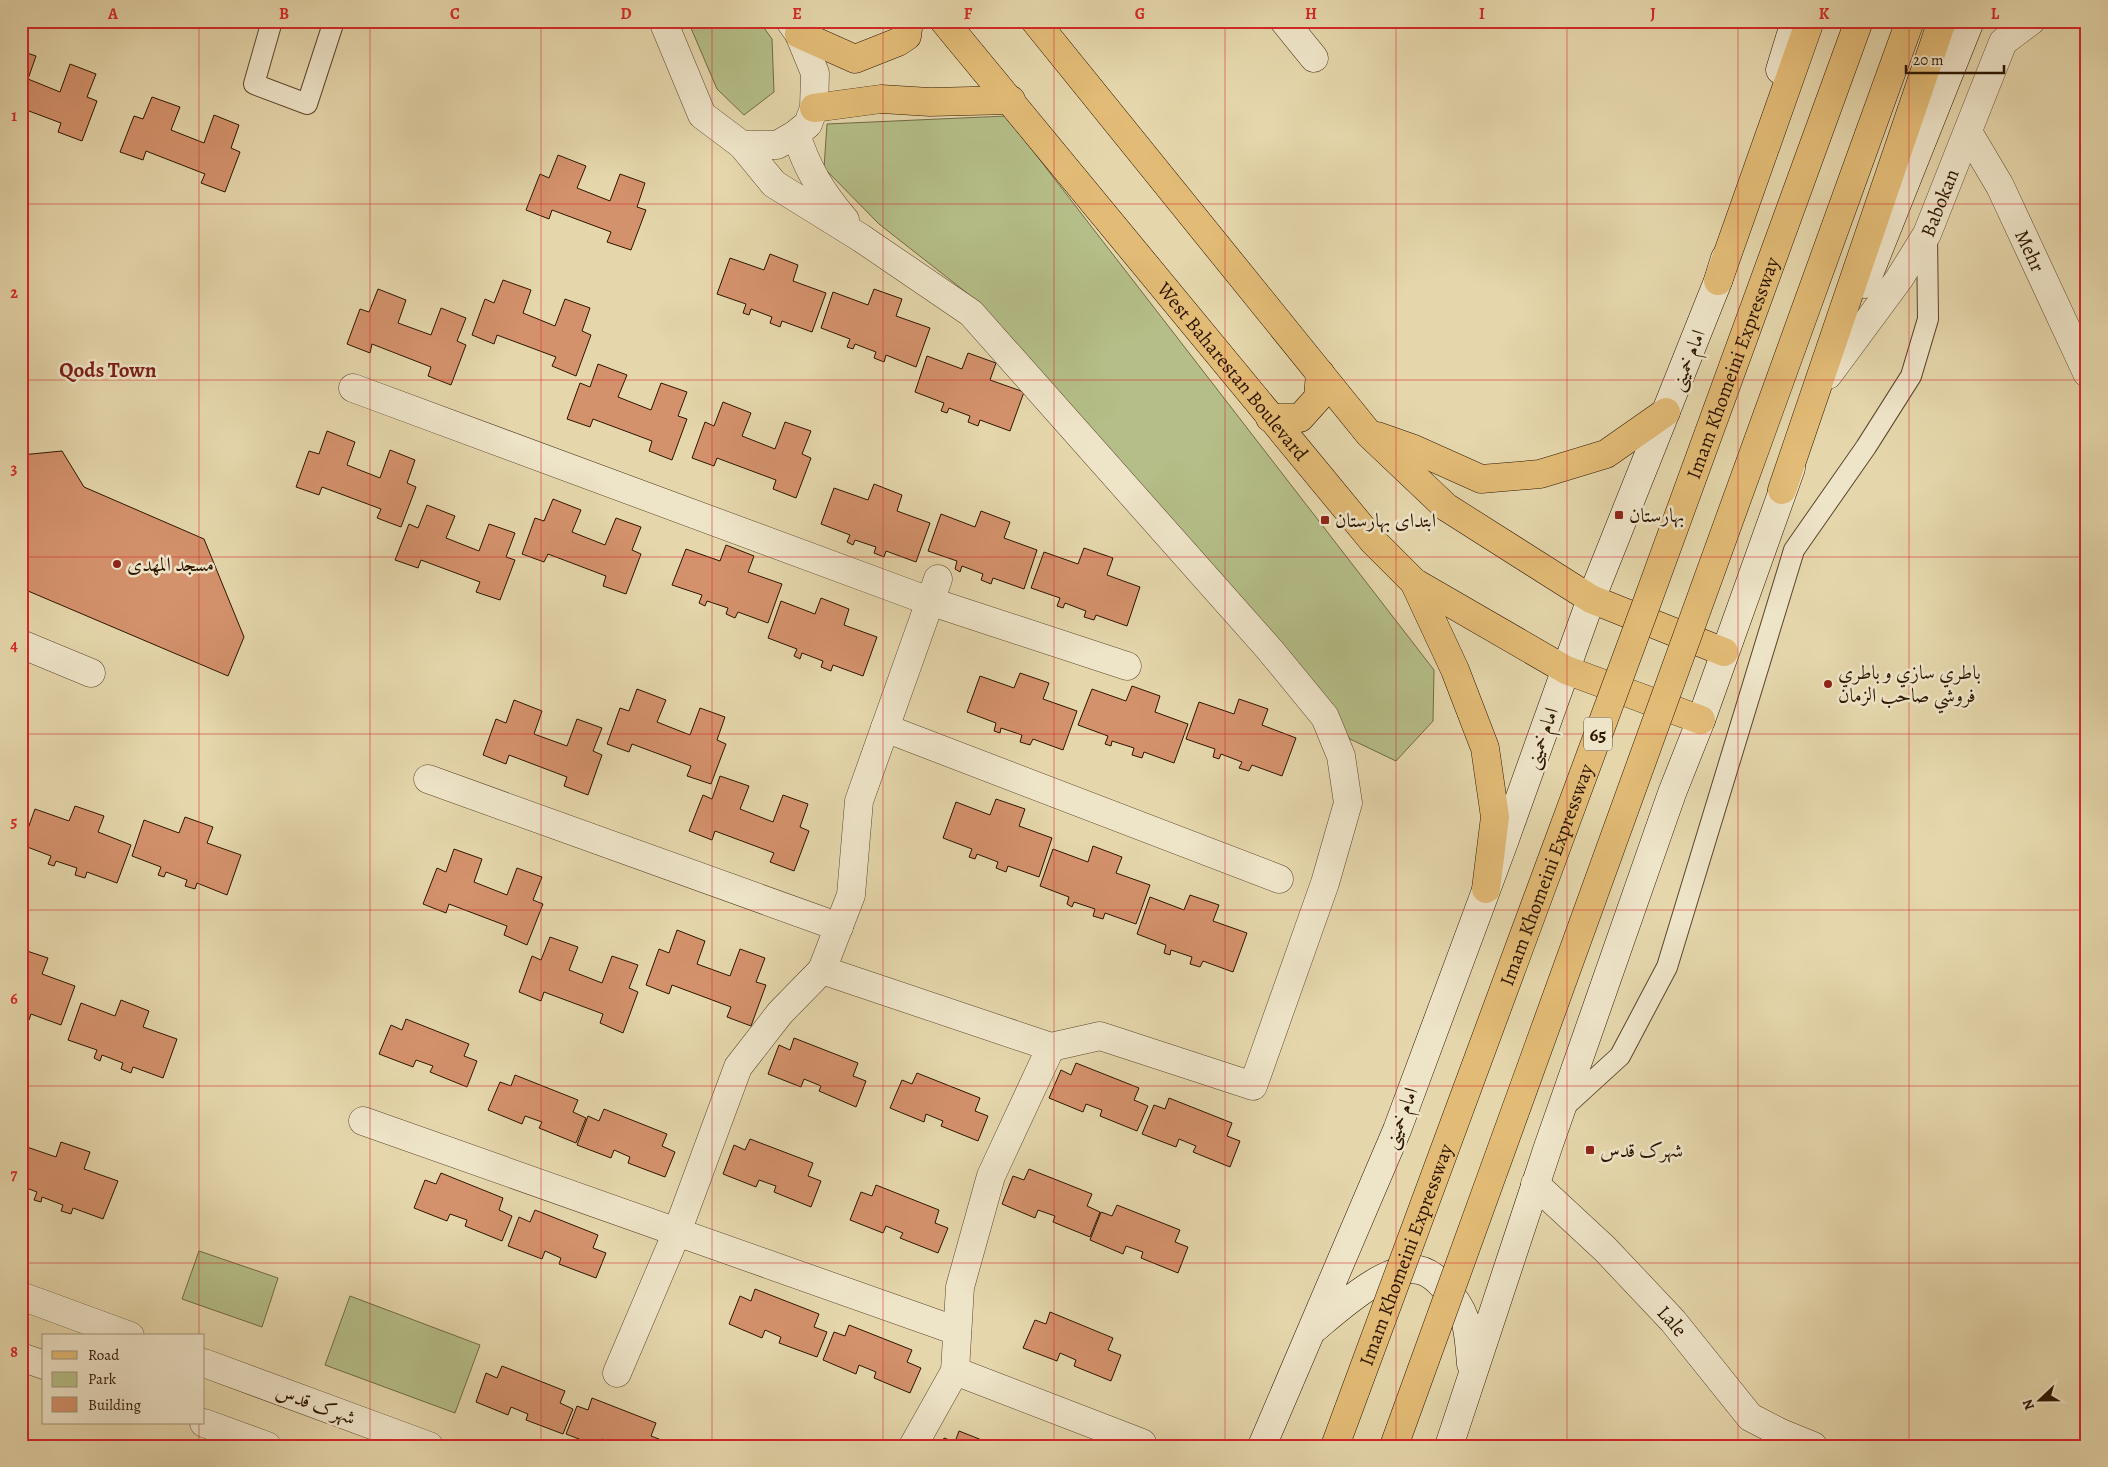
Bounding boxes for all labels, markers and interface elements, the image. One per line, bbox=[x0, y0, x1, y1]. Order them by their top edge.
text: A bbox=[107, 3, 119, 25]
text: B bbox=[279, 3, 289, 25]
text: C bbox=[450, 3, 460, 25]
text: D bbox=[620, 3, 632, 25]
text: E bbox=[792, 3, 802, 25]
text: F bbox=[964, 3, 973, 25]
text: G bbox=[1135, 3, 1145, 25]
text: H bbox=[1305, 3, 1317, 25]
text: I bbox=[1479, 3, 1485, 25]
text: J bbox=[1650, 3, 1656, 25]
text: K bbox=[1819, 3, 1830, 25]
text: L bbox=[1991, 3, 2000, 25]
scale bar bbox=[1906, 42, 2003, 74]
text: 20 m bbox=[1913, 50, 1944, 70]
text: 1 bbox=[11, 105, 17, 127]
street label: Babokan bbox=[1914, 165, 1966, 241]
street label: Mehr bbox=[2008, 225, 2051, 277]
street label: Imam Khomeini Expressway bbox=[1680, 252, 1786, 483]
street label: West Baharestan Boulevard bbox=[1150, 276, 1314, 467]
text: 2 bbox=[10, 282, 18, 304]
street label: امام خمینی bbox=[1663, 326, 1716, 396]
district label: Qods Town bbox=[59, 356, 157, 384]
text: 3 bbox=[11, 458, 18, 480]
place label: بهارستان bbox=[1629, 502, 1684, 529]
place label: ابتدای بهارستان bbox=[1335, 507, 1436, 534]
marker: بهارستان bbox=[1613, 509, 1625, 521]
marker: ابتدای بهارستان bbox=[1319, 514, 1331, 526]
place label: مسجد المهدی bbox=[127, 551, 214, 578]
marker: مسجد المهدی bbox=[111, 558, 123, 570]
text: 4 bbox=[10, 635, 18, 657]
place label: باطري سازي و باطري فروشي صاحب الزمان bbox=[1838, 659, 1981, 714]
marker: باطري سازي و باطري فروشي صاحب الزمان bbox=[1822, 678, 1834, 690]
street label: امام خمینی bbox=[1518, 704, 1569, 774]
road number: 65 bbox=[1584, 718, 1612, 751]
street label: Imam Khomeini Expressway bbox=[1493, 759, 1600, 990]
text: 5 bbox=[11, 811, 18, 833]
text: 6 bbox=[10, 988, 18, 1010]
street label: امام خمینی bbox=[1376, 1084, 1428, 1154]
place label: شهرک قدس bbox=[1600, 1137, 1683, 1164]
street label: Imam Khomeini Expressway bbox=[1353, 1139, 1460, 1370]
marker: شهرک قدس bbox=[1584, 1144, 1596, 1156]
text: 7 bbox=[11, 1164, 18, 1186]
street label: Lale bbox=[1651, 1300, 1693, 1342]
legend bbox=[42, 1334, 205, 1424]
text: 8 bbox=[10, 1341, 18, 1363]
text: Road bbox=[88, 1345, 120, 1365]
text: Park bbox=[88, 1369, 117, 1389]
north arrow bbox=[2016, 1374, 2066, 1424]
street label: شهرک قدس bbox=[272, 1378, 360, 1431]
text: Building bbox=[88, 1395, 141, 1415]
text: N bbox=[2018, 1396, 2039, 1413]

